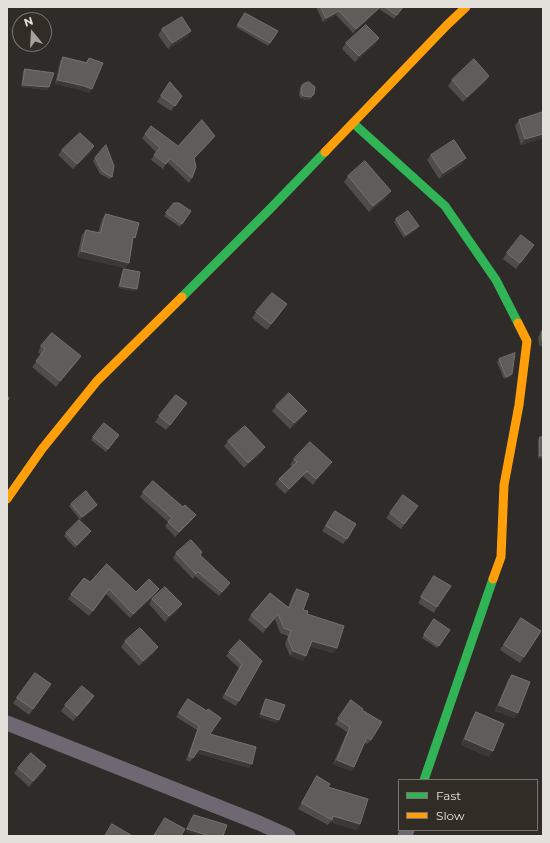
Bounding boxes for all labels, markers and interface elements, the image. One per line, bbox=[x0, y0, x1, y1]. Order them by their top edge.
north arrow bbox=[12, 12, 52, 52]
text: N bbox=[22, 14, 35, 30]
legend bbox=[398, 779, 538, 831]
text: Fast bbox=[436, 788, 461, 803]
text: Slow bbox=[436, 808, 465, 823]

